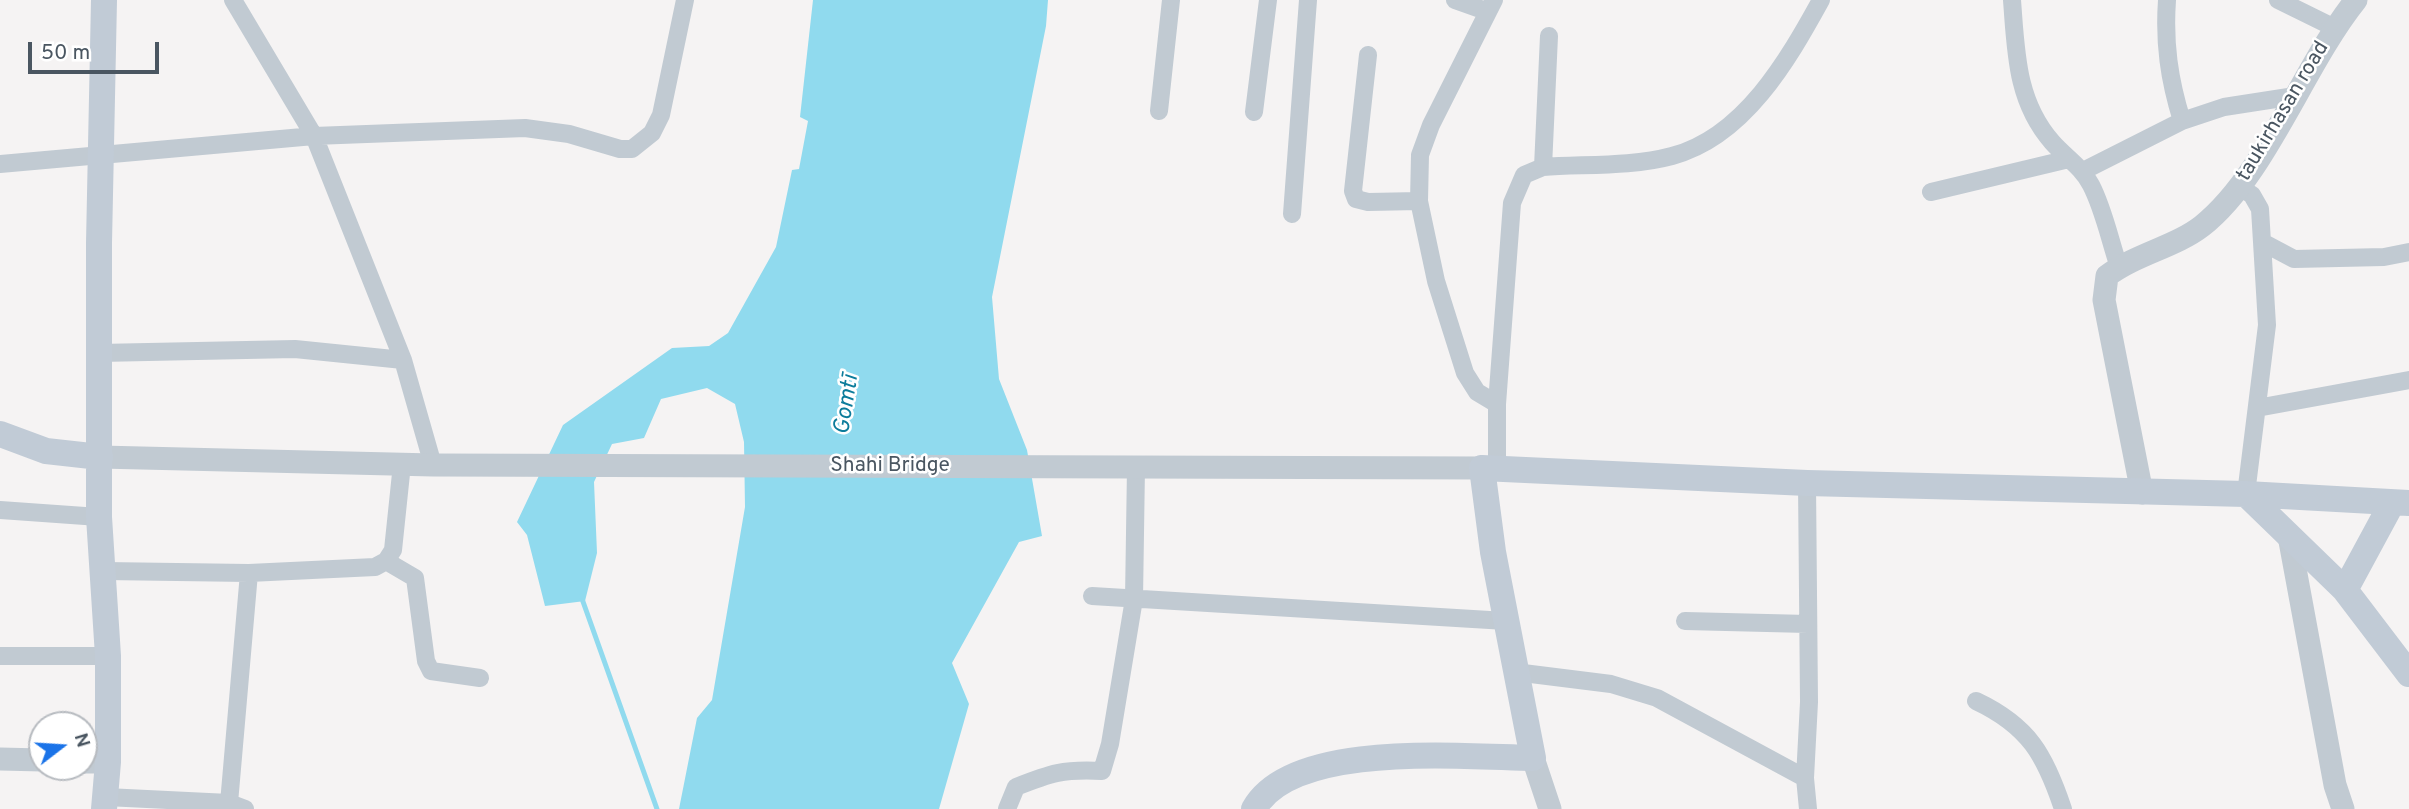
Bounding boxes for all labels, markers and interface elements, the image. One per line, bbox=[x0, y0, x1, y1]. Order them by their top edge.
scale bar bbox=[32, 28, 163, 72]
street label: taukirhasan road bbox=[2232, 38, 2336, 186]
text: 50 m bbox=[41, 40, 90, 67]
water label: Gomtī bbox=[830, 373, 866, 437]
street label: Shahi Bridge bbox=[830, 454, 950, 480]
north arrow bbox=[28, 711, 98, 781]
text: N bbox=[68, 730, 95, 750]

